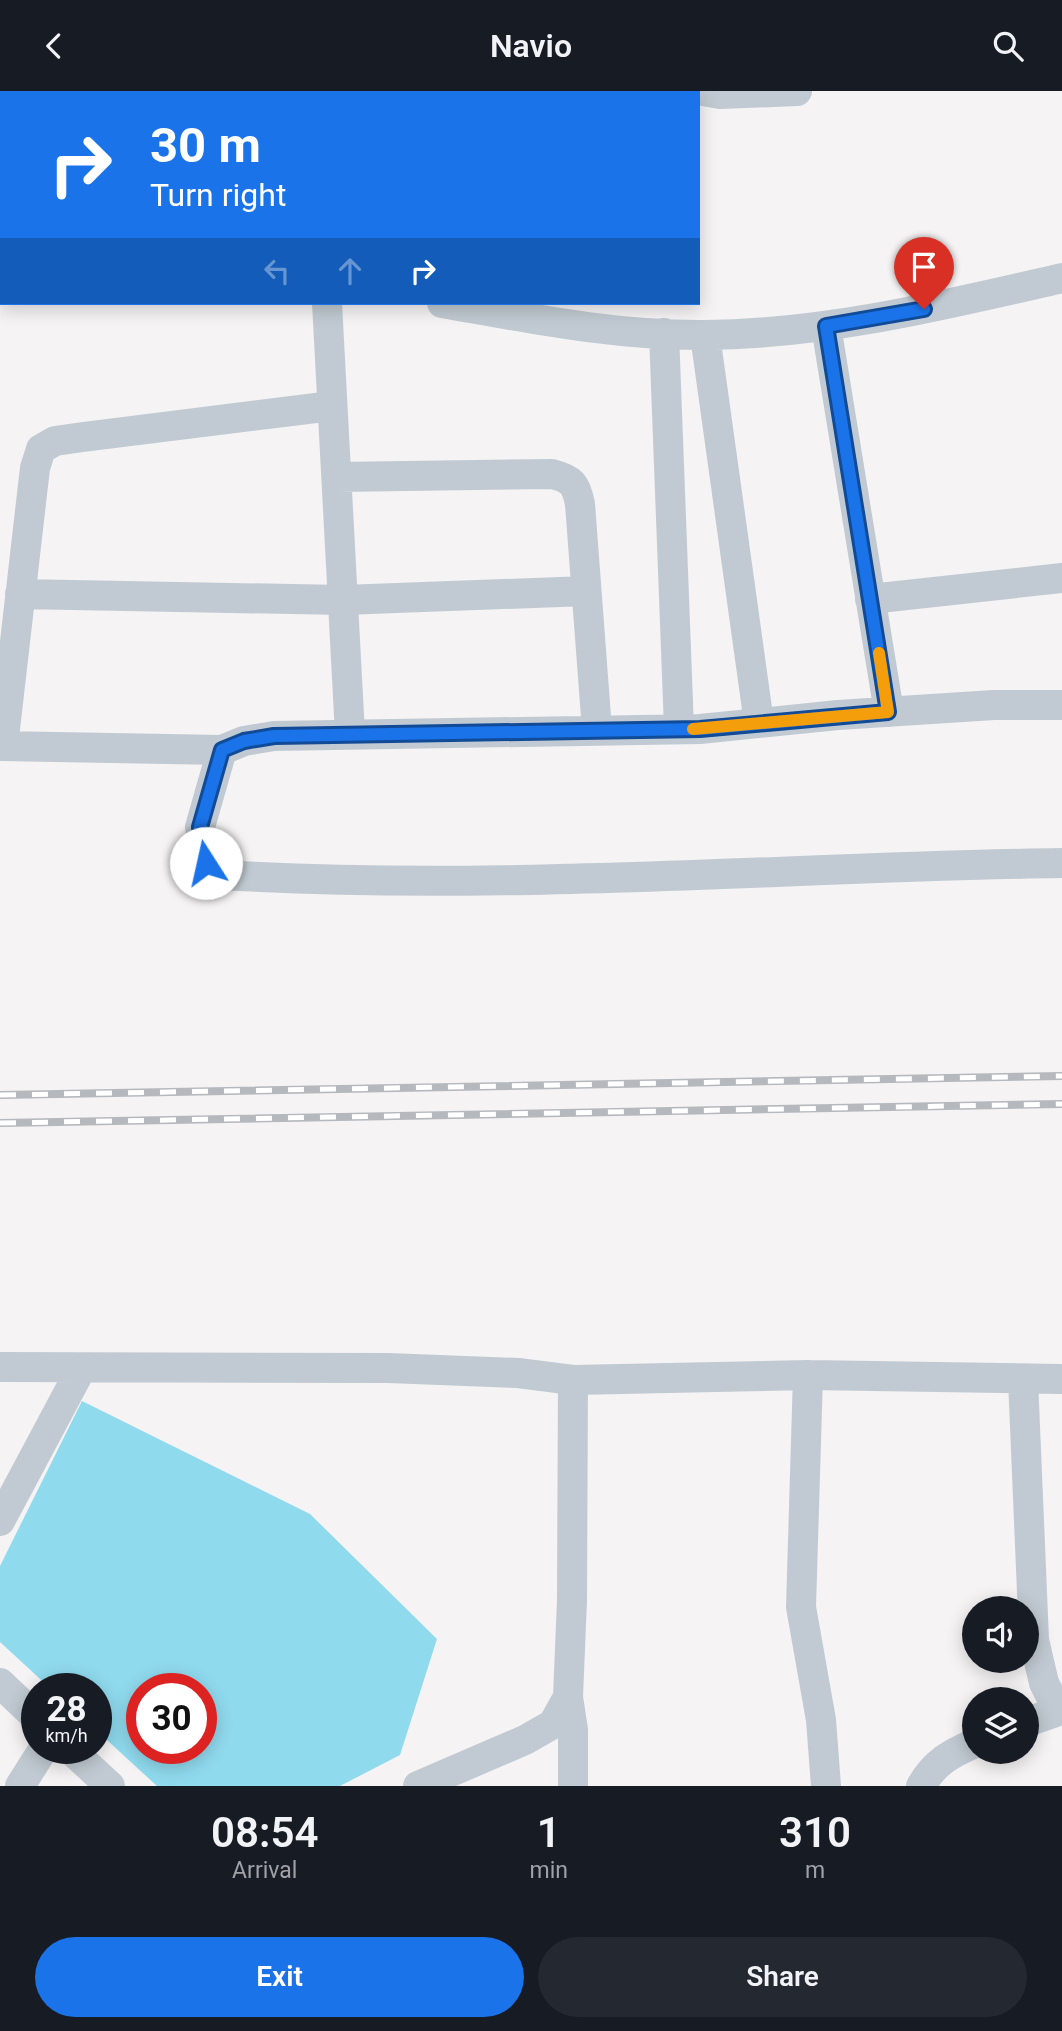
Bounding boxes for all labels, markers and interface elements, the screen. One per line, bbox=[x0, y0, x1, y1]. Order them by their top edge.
icon: back bbox=[35, 27, 73, 65]
text: Navio bbox=[490, 27, 572, 65]
icon: search bbox=[989, 27, 1027, 65]
text: 30 m bbox=[150, 117, 261, 174]
icon: right bbox=[35, 119, 126, 210]
text: Turn right bbox=[150, 176, 286, 214]
pin bbox=[894, 237, 954, 309]
icon: arrive bbox=[905, 248, 943, 286]
icon: left bbox=[258, 252, 296, 290]
icon: ahead bbox=[331, 252, 369, 290]
icon: right bbox=[404, 252, 442, 290]
position arrow bbox=[169, 826, 243, 900]
map controls bbox=[962, 1596, 1039, 1764]
button: sound bbox=[962, 1596, 1039, 1673]
speed limit sign: 30 bbox=[126, 1673, 217, 1764]
button: layers bbox=[962, 1687, 1039, 1764]
text: 28 bbox=[46, 1689, 87, 1730]
text: km/h bbox=[45, 1725, 88, 1746]
text: 08:54 bbox=[211, 1808, 318, 1857]
text: 1 bbox=[537, 1808, 561, 1857]
text: 310 bbox=[779, 1808, 851, 1857]
text: Arrival bbox=[232, 1857, 297, 1884]
text: min bbox=[529, 1857, 568, 1884]
text: m bbox=[805, 1857, 825, 1884]
button: Exit bbox=[35, 1937, 524, 2017]
button: Share bbox=[538, 1937, 1027, 2017]

